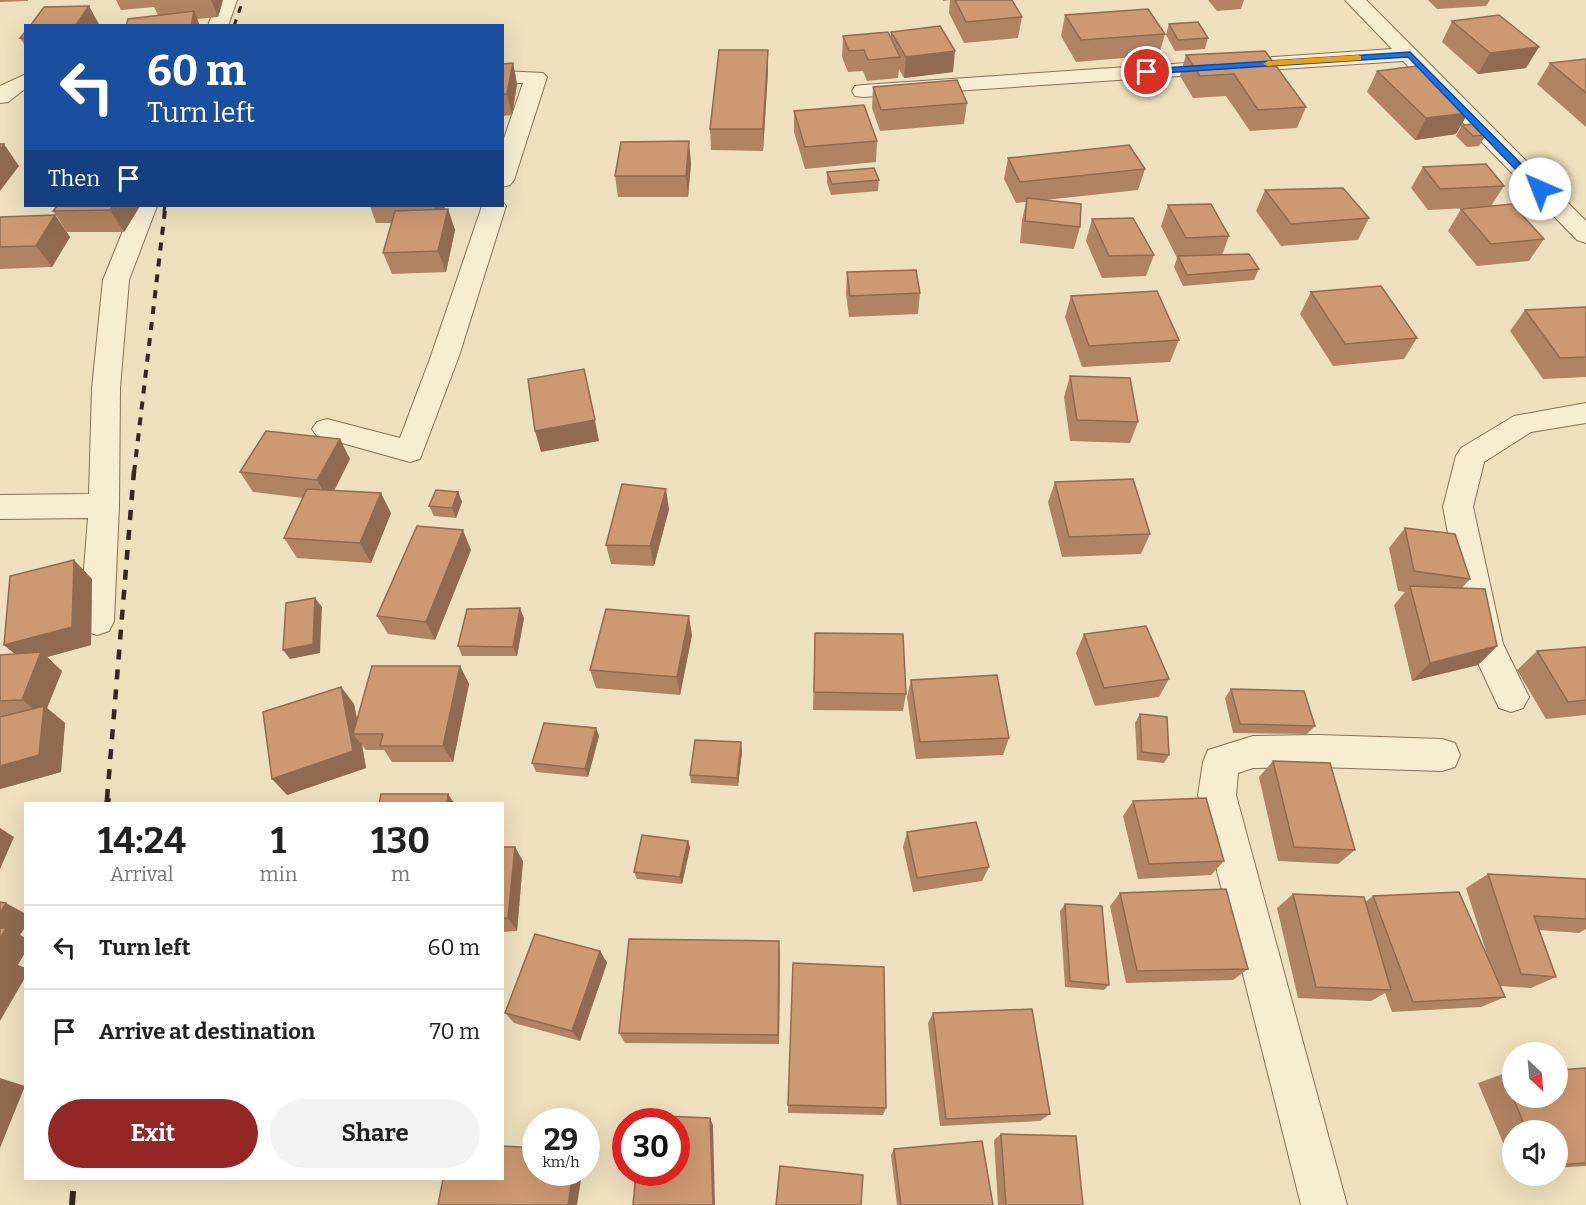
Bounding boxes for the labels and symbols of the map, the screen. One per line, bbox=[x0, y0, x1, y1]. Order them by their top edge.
pin bbox=[1121, 46, 1172, 97]
position arrow bbox=[1508, 157, 1572, 221]
north arrow bbox=[1502, 1042, 1568, 1108]
speed limit sign: 30 bbox=[612, 1108, 690, 1186]

